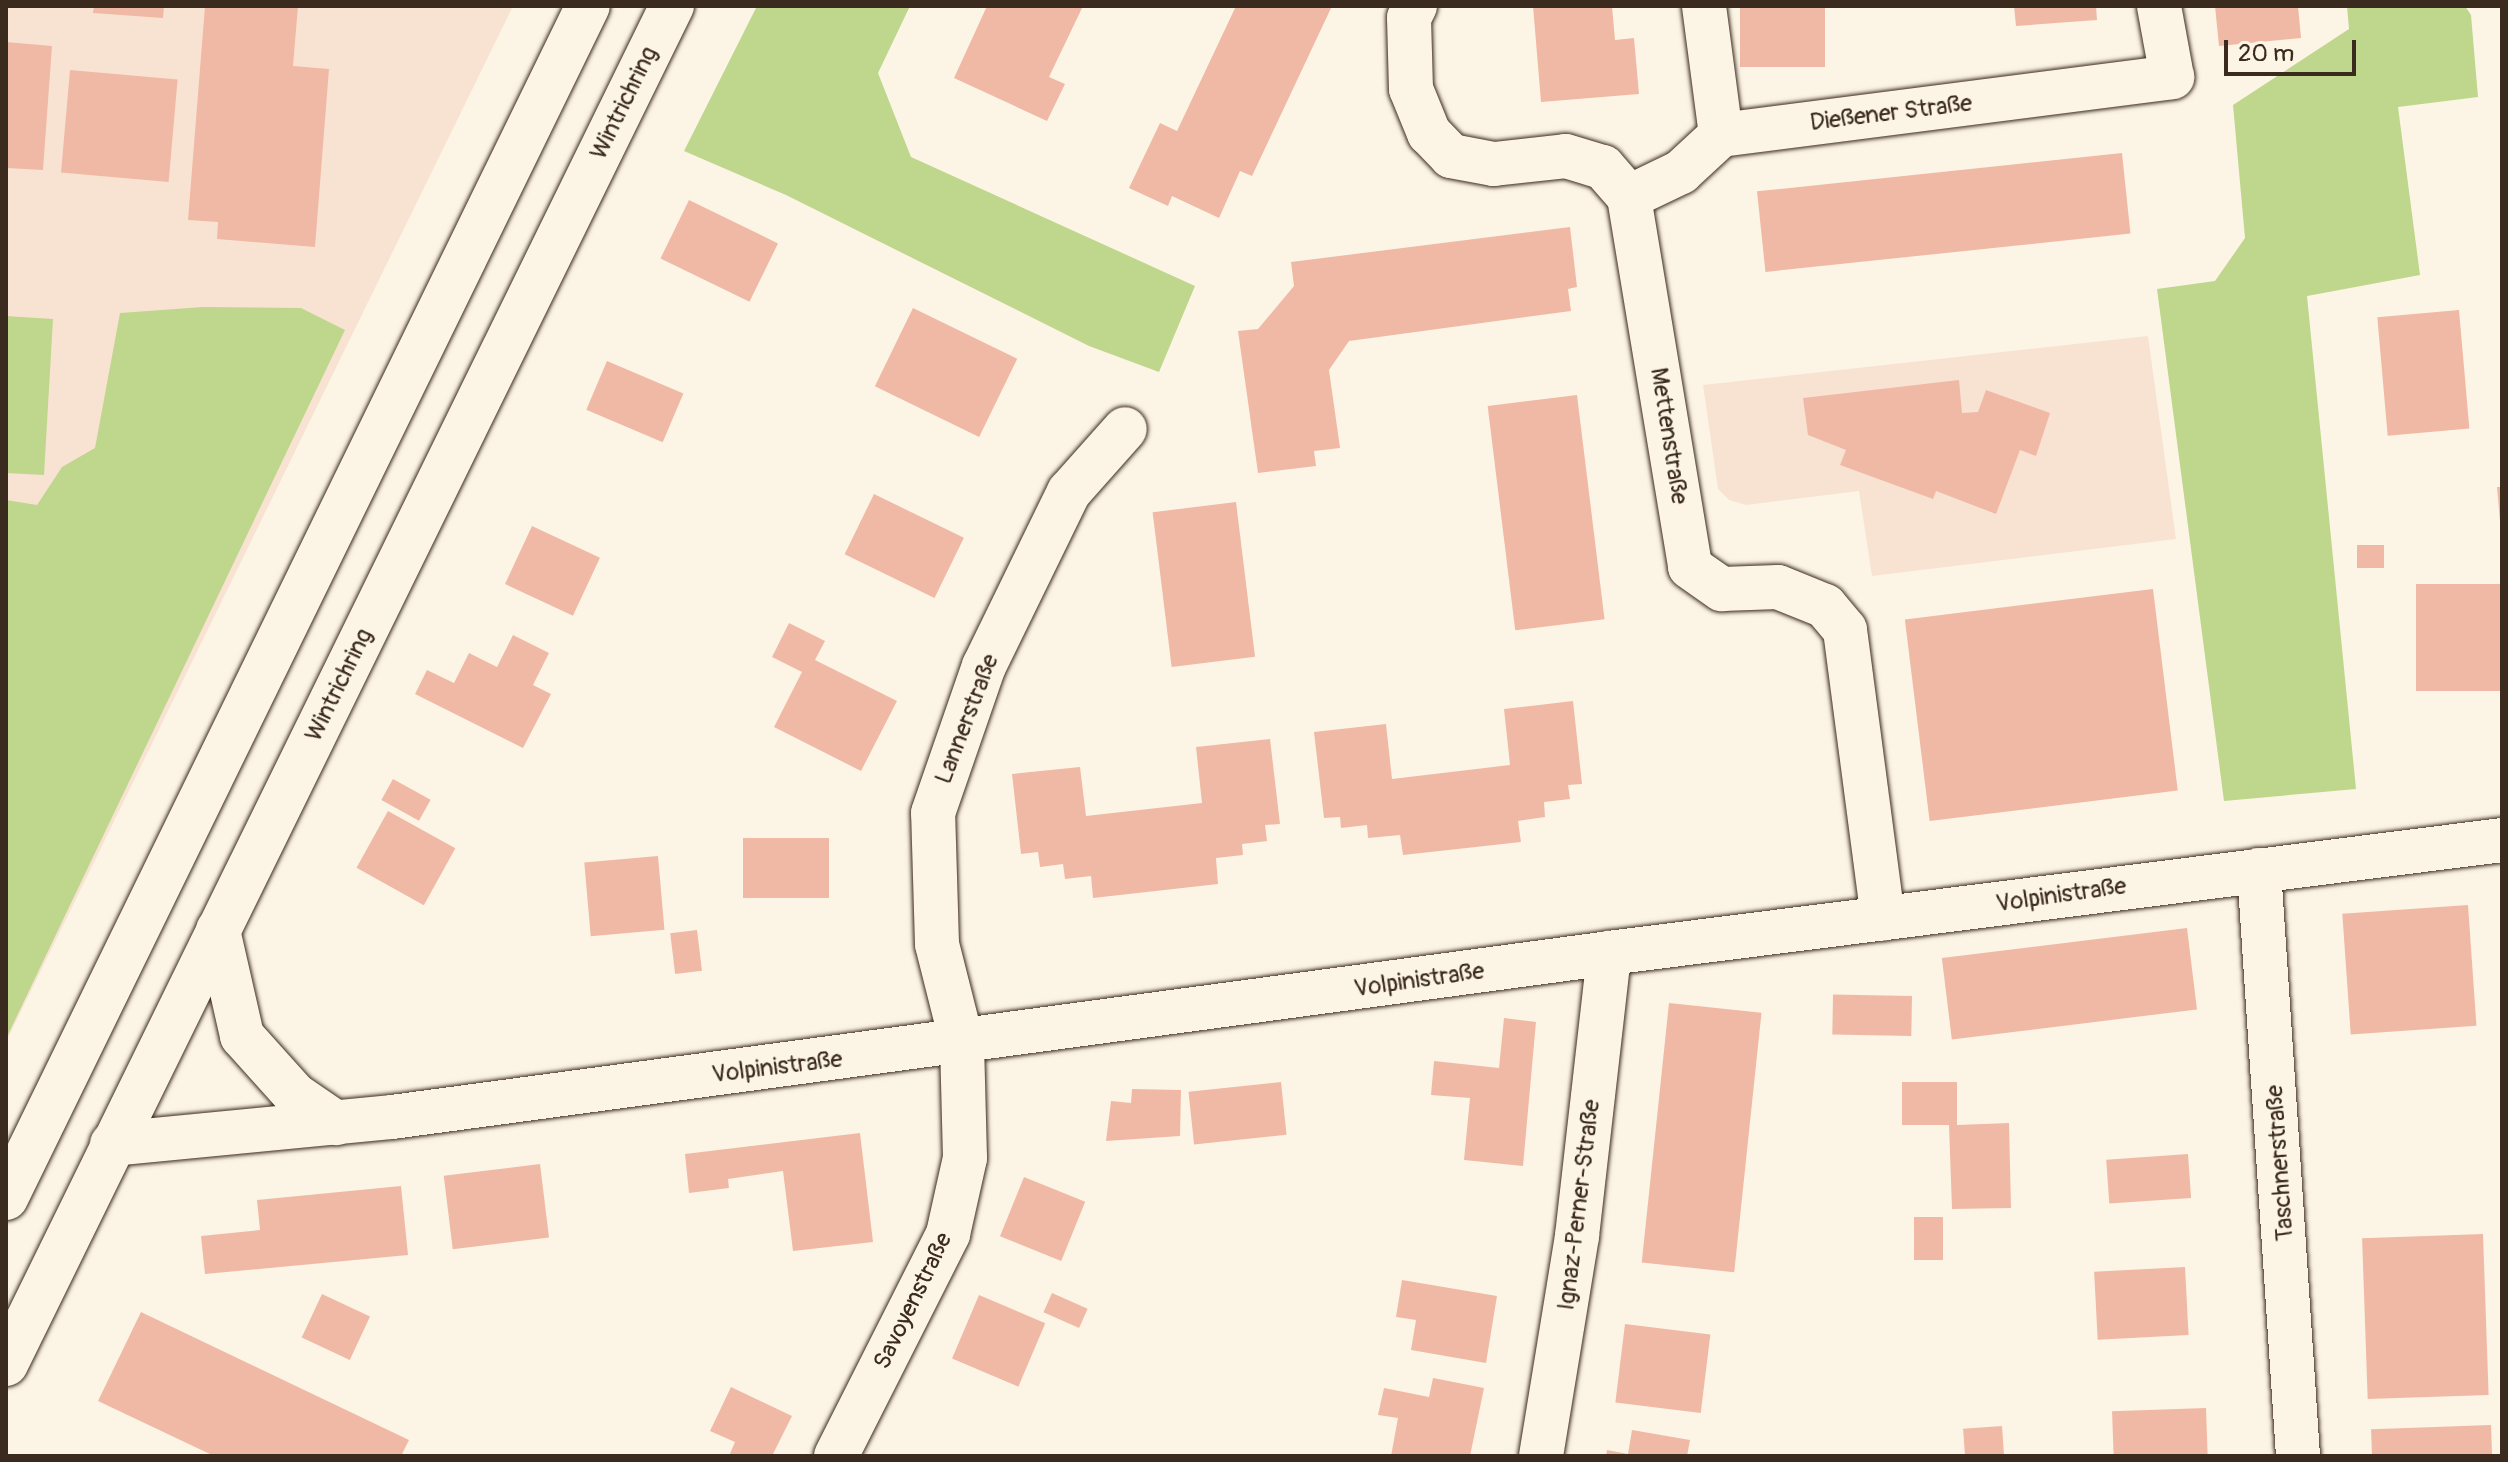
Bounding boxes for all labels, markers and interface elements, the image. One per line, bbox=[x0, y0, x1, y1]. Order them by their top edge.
scale bar bbox=[2228, 24, 2360, 74]
text: 20 m bbox=[2238, 39, 2294, 68]
street label: Wintrichring bbox=[584, 42, 664, 164]
street label: Dießener Straße bbox=[1808, 89, 1974, 137]
street label: Mettenstraße bbox=[1644, 366, 1694, 506]
street label: Wintrichring bbox=[299, 624, 379, 746]
street label: Lannerstraße bbox=[929, 650, 1005, 788]
street label: Volpinistraße bbox=[1994, 872, 2128, 918]
street label: Volpinistraße bbox=[1352, 957, 1486, 1003]
street label: Volpinistraße bbox=[710, 1045, 844, 1089]
street label: Taschnerstraße bbox=[2260, 1084, 2300, 1242]
street label: Ignaz-Perner-Straße bbox=[1552, 1098, 1606, 1312]
street label: Savoyenstraße bbox=[868, 1228, 958, 1374]

